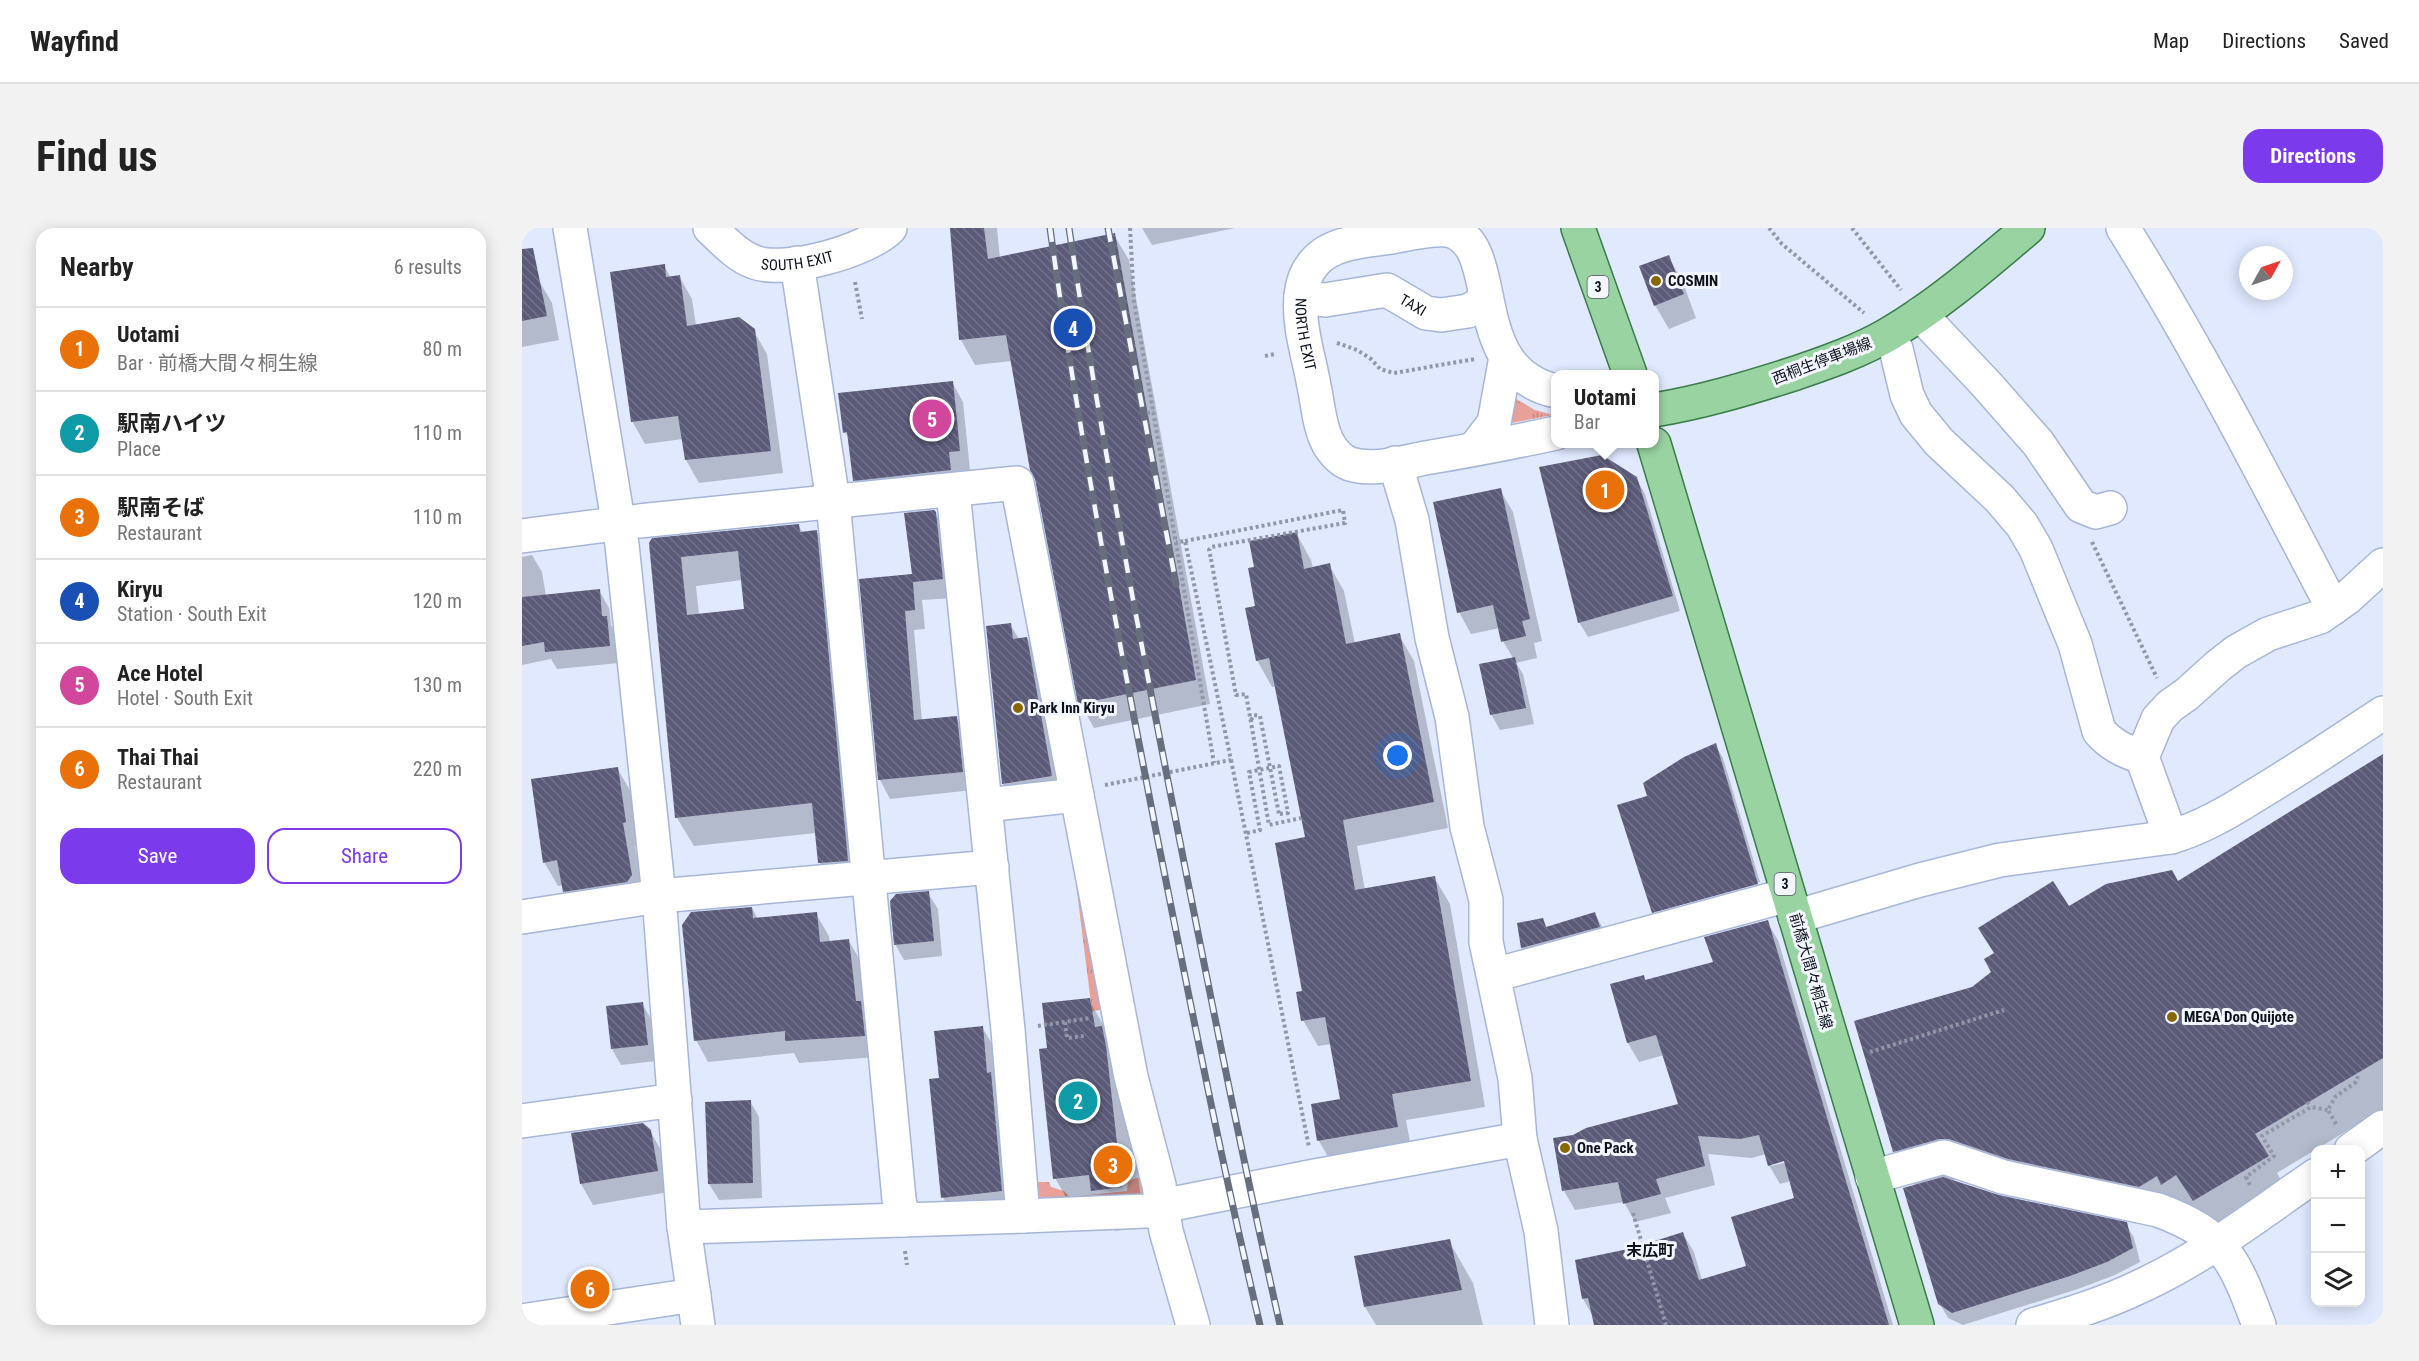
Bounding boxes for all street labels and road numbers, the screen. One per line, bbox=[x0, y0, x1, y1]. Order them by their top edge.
street label: SOUTH EXIT bbox=[760, 247, 836, 274]
road number: 3 bbox=[1588, 276, 1608, 298]
street label: TAXI bbox=[1396, 290, 1429, 320]
street label: NORTH EXIT bbox=[1291, 297, 1320, 372]
street label: 西桐生停車場線 bbox=[1770, 334, 1874, 388]
road number: 3 bbox=[1774, 873, 1796, 895]
street label: 前橋大間々桐生線 bbox=[1786, 911, 1836, 1031]

